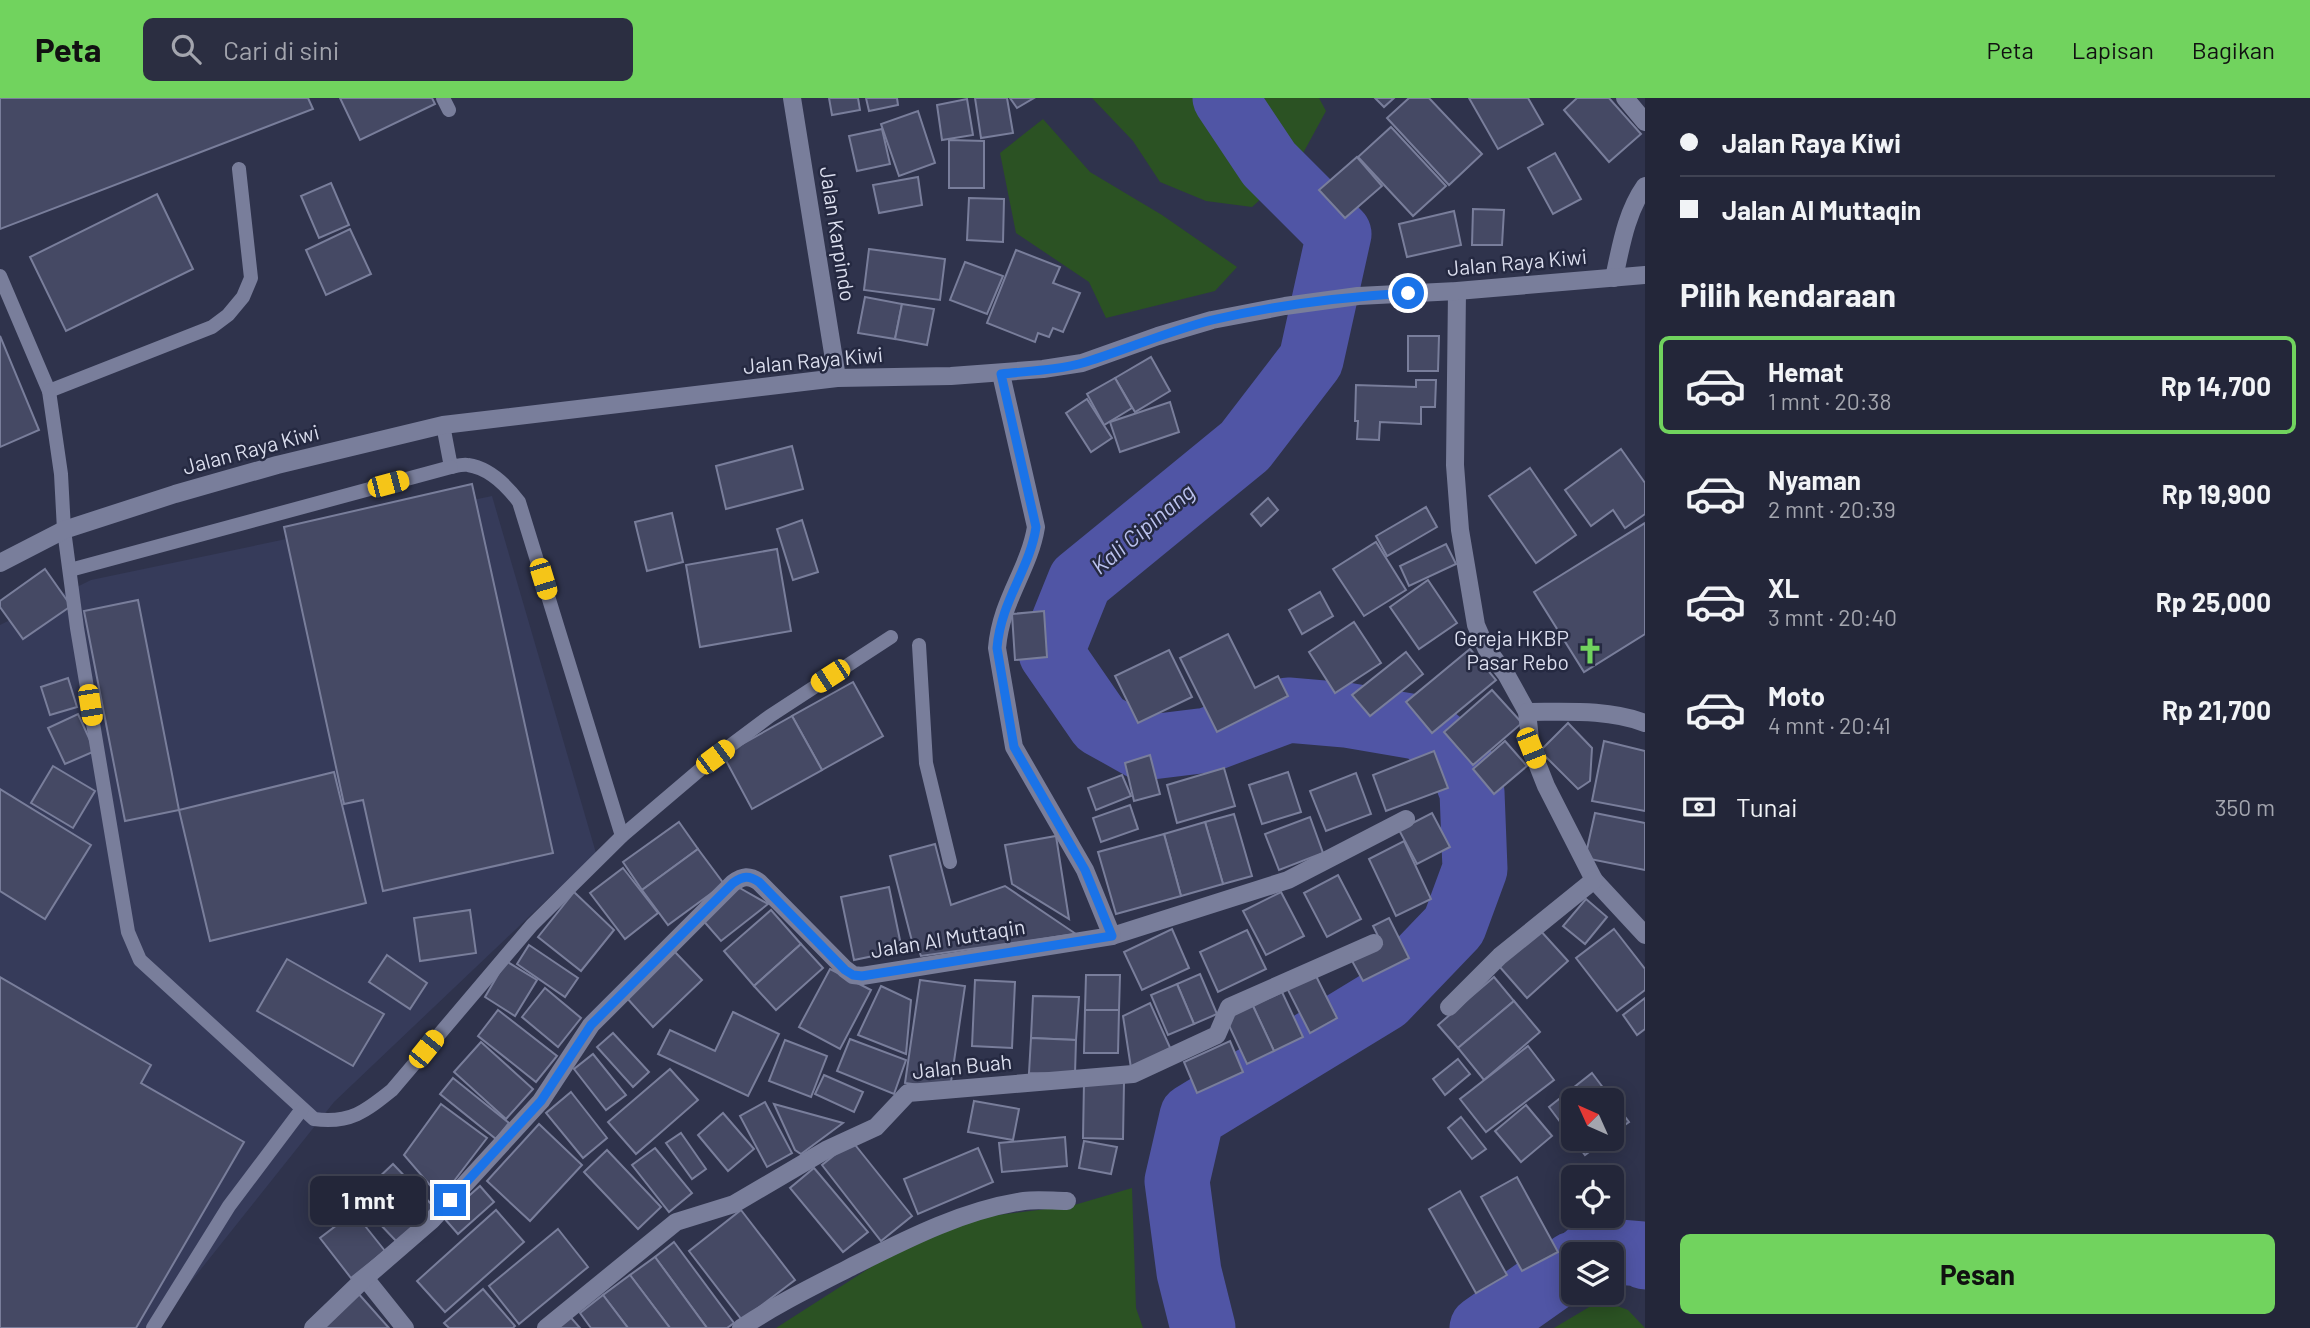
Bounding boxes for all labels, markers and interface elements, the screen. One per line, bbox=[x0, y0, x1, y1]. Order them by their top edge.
search box bbox=[143, 18, 633, 81]
text: Peta bbox=[35, 29, 101, 69]
icon: search bbox=[167, 30, 205, 68]
text: Cari di sini bbox=[223, 34, 339, 65]
text: Peta bbox=[1986, 35, 2034, 64]
text: Lapisan bbox=[2072, 35, 2154, 64]
text: Bagikan bbox=[2192, 35, 2275, 64]
text: Jalan Raya Kiwi bbox=[1722, 127, 1901, 158]
street label: Jalan Karpindo bbox=[815, 165, 861, 303]
text: Jalan Al Muttaqin bbox=[1722, 194, 1921, 225]
street label: Jalan Raya Kiwi bbox=[1446, 243, 1588, 280]
text: Pilih kendaraan bbox=[1680, 275, 1896, 313]
route start bbox=[1392, 277, 1424, 309]
street label: Jalan Raya Kiwi bbox=[742, 341, 884, 378]
icon: car bbox=[1684, 354, 1747, 417]
text: Hemat bbox=[1768, 356, 1844, 387]
text: Rp 14,700 bbox=[2161, 370, 2271, 401]
text: 1 mnt · 20:38 bbox=[1768, 387, 1891, 415]
street label: Jalan Raya Kiwi bbox=[180, 418, 322, 479]
icon: car bbox=[1684, 462, 1747, 525]
text: Nyaman bbox=[1768, 464, 1861, 495]
car bbox=[365, 468, 412, 500]
water label: Kali Cipinang bbox=[1085, 477, 1200, 580]
text: Rp 19,900 bbox=[2162, 478, 2271, 509]
text: 2 mnt · 20:39 bbox=[1768, 495, 1896, 523]
car bbox=[527, 556, 560, 602]
icon: car bbox=[1684, 570, 1747, 633]
text: XL bbox=[1768, 572, 1799, 603]
text: Rp 25,000 bbox=[2156, 586, 2271, 617]
text: 3 mnt · 20:40 bbox=[1768, 603, 1897, 631]
place label: Gereja HKBP Pasar Rebo bbox=[1454, 625, 1569, 674]
church icon: Gereja HKBP Pasar Rebo bbox=[1575, 636, 1605, 666]
car bbox=[807, 656, 854, 696]
icon: car bbox=[1684, 678, 1747, 741]
text: Moto bbox=[1768, 680, 1825, 711]
car bbox=[77, 683, 104, 727]
text: Rp 21,700 bbox=[2162, 694, 2271, 725]
text: 4 mnt · 20:41 bbox=[1768, 711, 1891, 739]
car bbox=[1514, 725, 1549, 771]
car bbox=[692, 736, 739, 778]
icon: cash bbox=[1680, 788, 1718, 826]
text: Tunai bbox=[1736, 791, 1798, 822]
text: 350 m bbox=[2215, 793, 2275, 821]
street label: Jalan Al Muttaqin bbox=[869, 913, 1027, 962]
car bbox=[405, 1026, 448, 1072]
street label: Jalan Buah bbox=[911, 1048, 1013, 1083]
north arrow bbox=[1561, 1088, 1624, 1152]
map controls bbox=[1561, 1088, 1624, 1305]
button: locate bbox=[1561, 1165, 1624, 1228]
callout: 1 mnt bbox=[310, 1176, 426, 1224]
route end bbox=[434, 1184, 466, 1216]
text: 1 mnt bbox=[341, 1186, 395, 1214]
button: Pesan bbox=[1680, 1234, 2275, 1314]
button: layers bbox=[1561, 1242, 1624, 1305]

